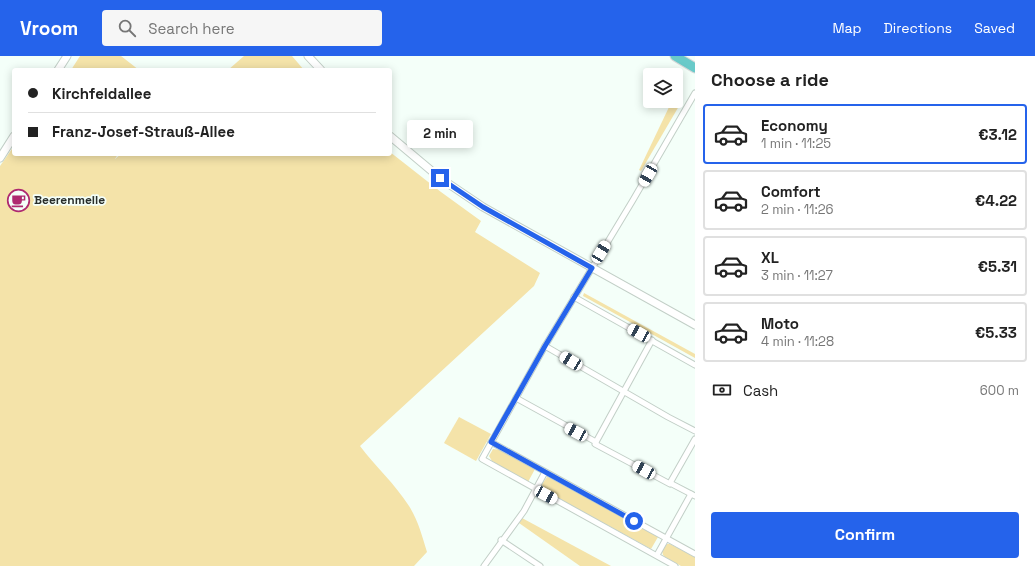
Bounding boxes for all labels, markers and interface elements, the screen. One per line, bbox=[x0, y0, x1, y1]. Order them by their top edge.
search box bbox=[102, 10, 382, 46]
text: Vroom bbox=[20, 16, 78, 41]
icon: search bbox=[116, 17, 138, 39]
text: Search here bbox=[148, 19, 235, 38]
text: Map bbox=[832, 19, 862, 37]
text: Directions bbox=[884, 19, 952, 37]
text: Saved bbox=[974, 19, 1015, 37]
map controls bbox=[643, 68, 683, 108]
button: layers bbox=[643, 68, 683, 108]
text: Choose a ride bbox=[711, 68, 829, 91]
text: Kirchfeldallee bbox=[52, 84, 151, 103]
icon: car bbox=[713, 116, 749, 152]
text: Economy bbox=[761, 116, 828, 135]
callout: 2 min bbox=[407, 120, 473, 148]
text: Franz-Josef-Strauß-Allee bbox=[52, 122, 235, 141]
text: 2 min bbox=[423, 125, 457, 142]
text: €3.12 bbox=[978, 125, 1017, 144]
text: 1 min · 11:25 bbox=[761, 135, 831, 152]
car bbox=[637, 162, 659, 188]
route end bbox=[431, 169, 449, 187]
icon: car bbox=[713, 182, 749, 218]
text: Comfort bbox=[761, 182, 821, 201]
cafe icon: Beerenmeile bbox=[6, 187, 32, 213]
text: €4.22 bbox=[975, 191, 1017, 210]
place label: Beerenmeile bbox=[34, 192, 105, 208]
text: 2 min · 11:26 bbox=[761, 201, 834, 218]
car bbox=[590, 239, 612, 265]
icon: car bbox=[713, 248, 749, 284]
text: XL bbox=[761, 248, 779, 267]
text: €5.31 bbox=[978, 257, 1017, 276]
text: 3 min · 11:27 bbox=[761, 267, 833, 284]
icon: car bbox=[713, 314, 749, 350]
text: Moto bbox=[761, 314, 799, 333]
car bbox=[626, 322, 652, 344]
text: €5.33 bbox=[975, 323, 1017, 342]
text: 4 min · 11:28 bbox=[761, 333, 834, 350]
car bbox=[558, 350, 584, 372]
icon: cash bbox=[711, 379, 733, 401]
text: Cash bbox=[743, 381, 778, 400]
text: 600 m bbox=[980, 382, 1019, 399]
car bbox=[563, 421, 589, 443]
car bbox=[631, 459, 657, 481]
car bbox=[533, 484, 559, 506]
route start bbox=[625, 512, 643, 530]
button: Confirm bbox=[711, 512, 1019, 558]

